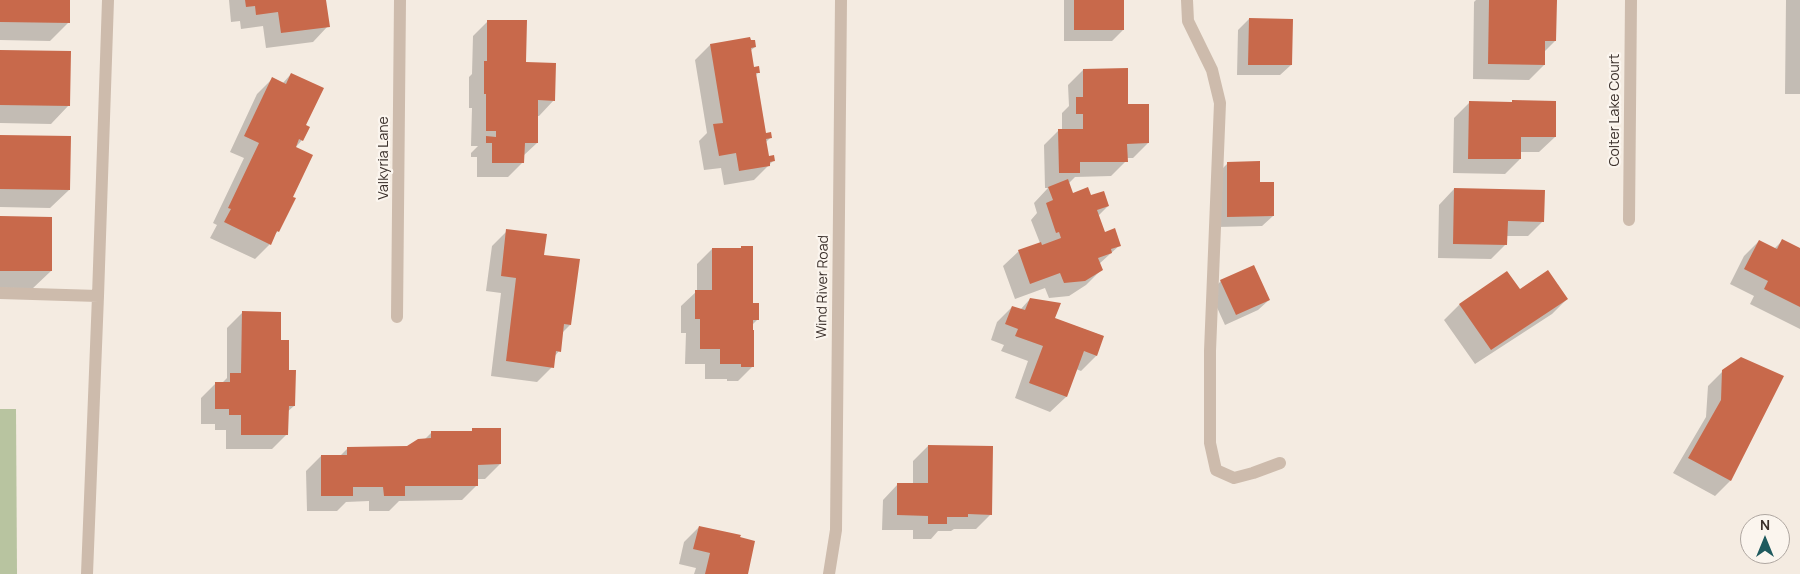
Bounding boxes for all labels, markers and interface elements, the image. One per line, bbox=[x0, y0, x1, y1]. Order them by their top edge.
street label: Colter Lake Court bbox=[1607, 54, 1623, 166]
street label: Valkyria Lane bbox=[376, 116, 392, 200]
street label: Wind River Road bbox=[814, 235, 832, 339]
north arrow bbox=[1740, 514, 1790, 564]
text: N bbox=[1760, 515, 1770, 534]

